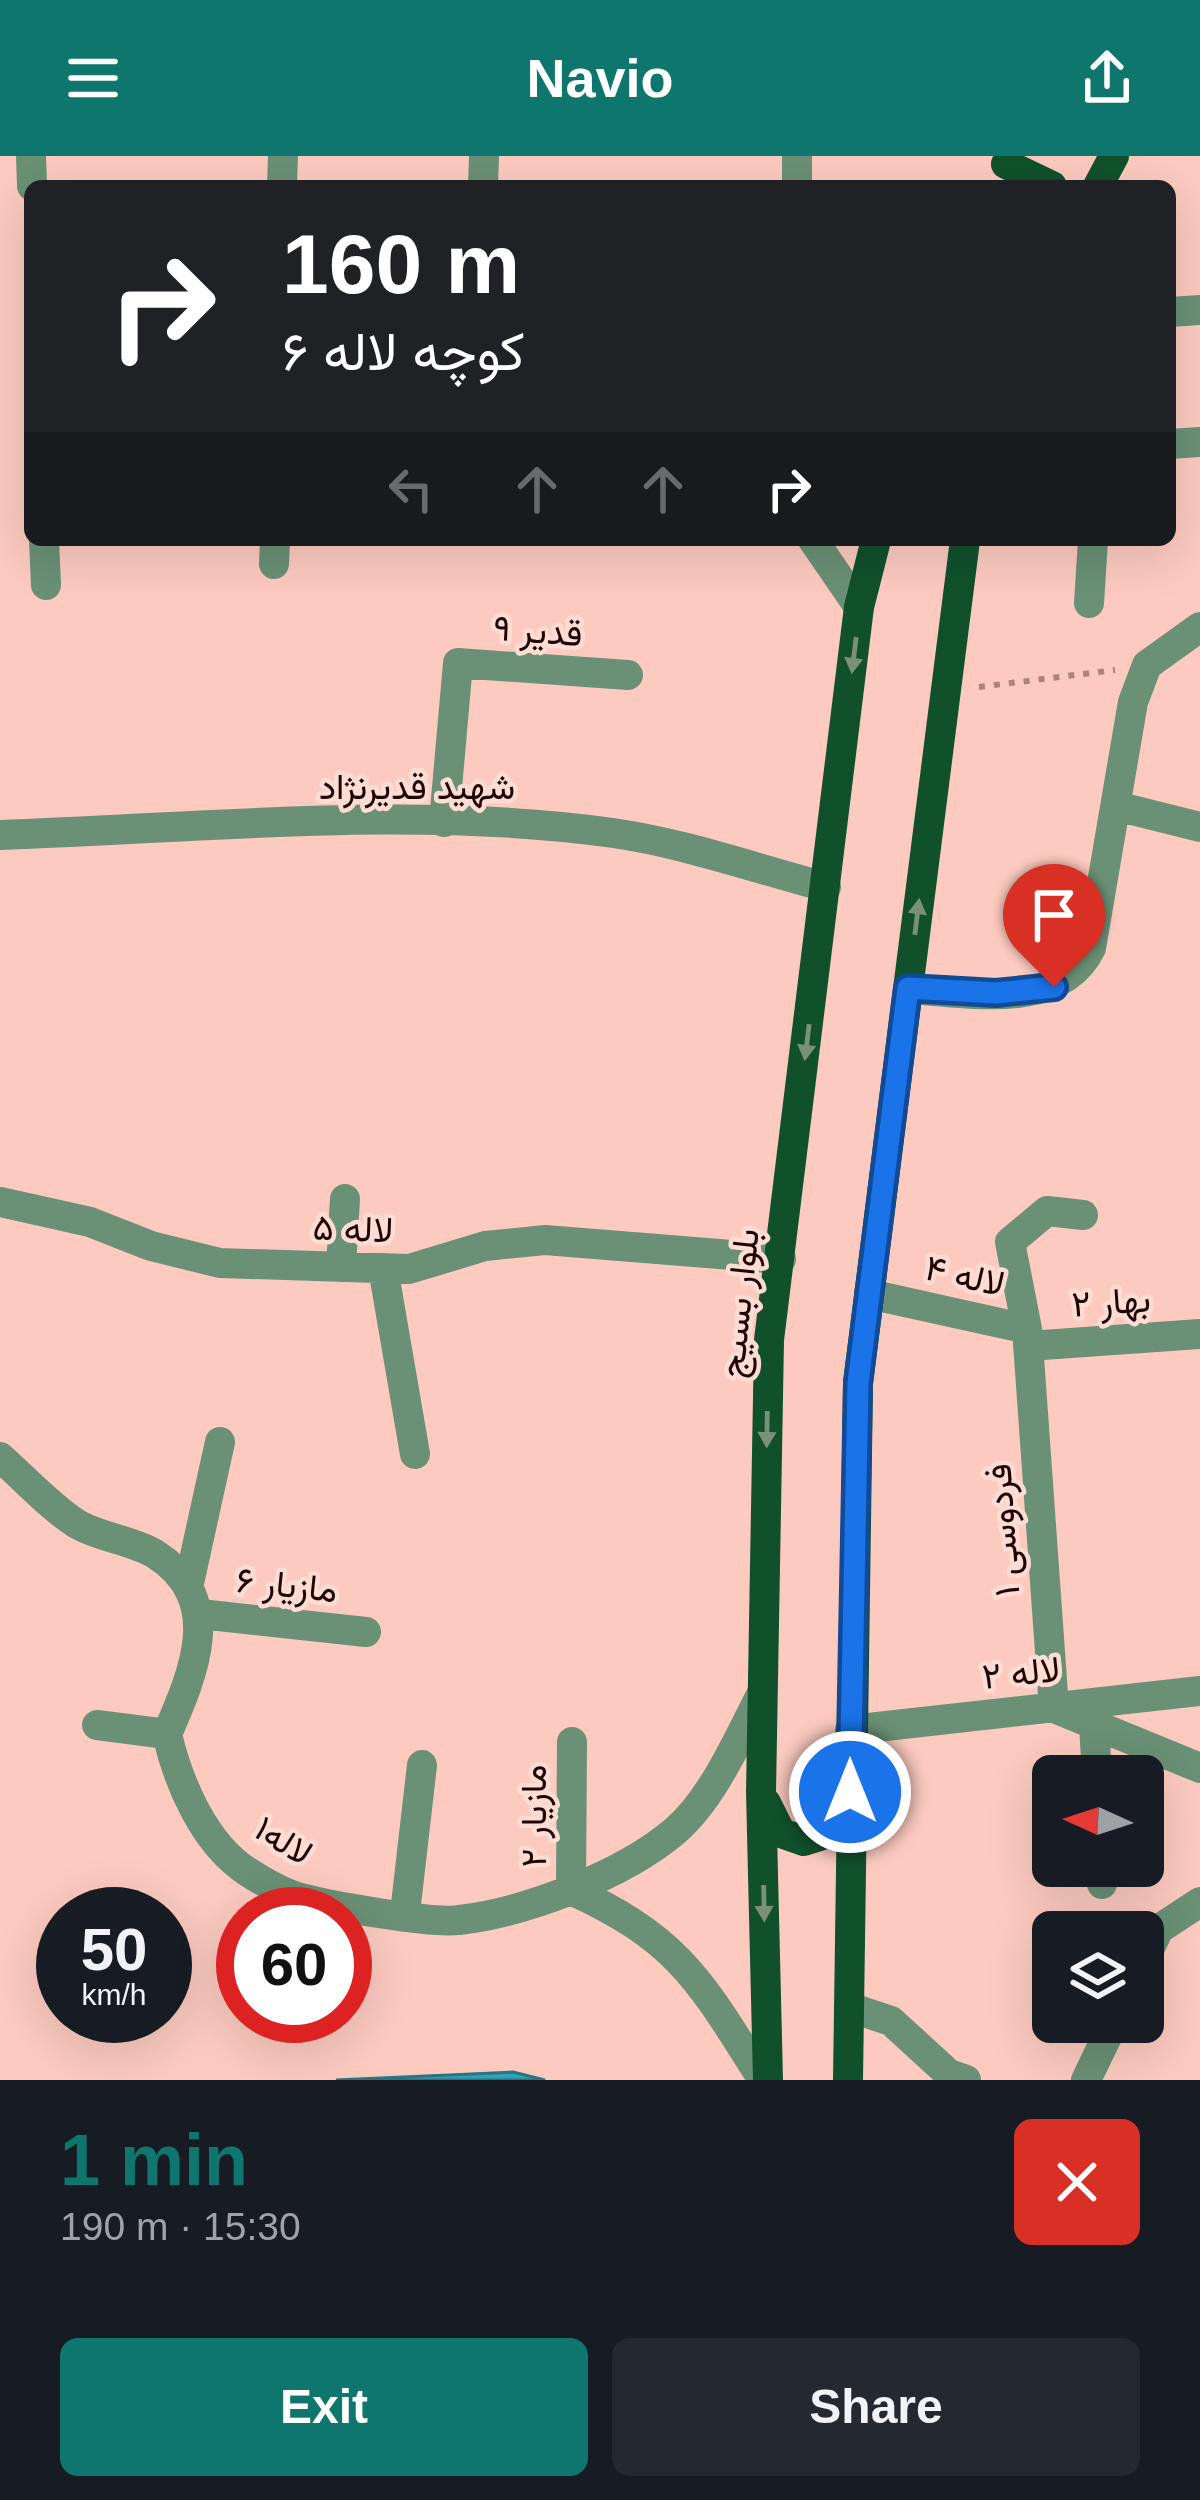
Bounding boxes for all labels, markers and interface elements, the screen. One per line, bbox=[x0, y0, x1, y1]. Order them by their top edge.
icon: menu bbox=[60, 45, 126, 111]
icon: share bbox=[1074, 45, 1140, 111]
text: Navio bbox=[526, 48, 674, 108]
text: 160 m bbox=[282, 217, 520, 311]
icon: right bbox=[84, 228, 240, 384]
text: کوچه لاله ۶ bbox=[282, 321, 525, 381]
icon: left bbox=[378, 456, 444, 522]
icon: ahead bbox=[504, 456, 570, 522]
icon: ahead bbox=[630, 456, 696, 522]
icon: right bbox=[756, 456, 822, 522]
street label: قدیر ۹ bbox=[492, 607, 584, 656]
one-way arrow bbox=[844, 637, 863, 674]
street label: شهید قدیرنژاد bbox=[319, 766, 515, 809]
pin bbox=[1003, 864, 1105, 987]
icon: arrive bbox=[1021, 882, 1087, 948]
one-way arrow bbox=[908, 898, 927, 935]
one-way arrow bbox=[798, 1024, 817, 1061]
street label: لاله ۵ bbox=[312, 1207, 394, 1250]
street label: بلوار بسیج bbox=[710, 1227, 772, 1380]
street label: لاله ۴ bbox=[921, 1247, 1009, 1304]
street label: بهار ۲ bbox=[1070, 1278, 1152, 1327]
one-way arrow bbox=[758, 1411, 777, 1449]
street label: فردوسی ۱ bbox=[977, 1462, 1030, 1598]
street label: مازیار ۶ bbox=[234, 1559, 340, 1612]
street label: لاله ۲ bbox=[980, 1648, 1062, 1697]
position arrow bbox=[787, 1729, 913, 1855]
north arrow bbox=[1032, 1755, 1164, 1887]
map controls bbox=[1032, 1755, 1164, 2043]
street label: مازیار ۲ bbox=[513, 1765, 556, 1867]
street label: لاله۱ bbox=[247, 1807, 320, 1874]
one-way arrow bbox=[754, 1885, 773, 1923]
speed limit sign: 60 bbox=[216, 1887, 372, 2043]
button: layers bbox=[1032, 1911, 1164, 2043]
text: 50 bbox=[81, 1916, 147, 1983]
text: km/h bbox=[81, 1978, 147, 2011]
button: close bbox=[1014, 2119, 1140, 2245]
text: 1 min bbox=[60, 2120, 248, 2200]
text: 190 m · 15:30 bbox=[60, 2205, 301, 2248]
button: Exit bbox=[60, 2338, 588, 2476]
button: Share bbox=[612, 2338, 1140, 2476]

